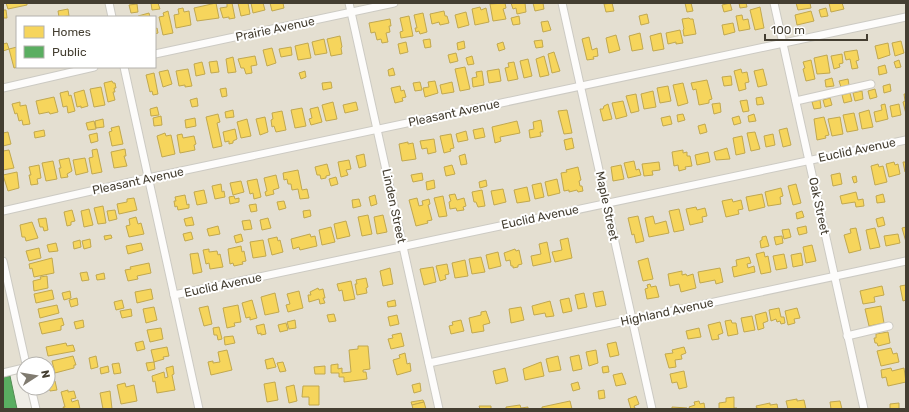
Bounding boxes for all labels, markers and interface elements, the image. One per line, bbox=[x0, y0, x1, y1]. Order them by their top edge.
street label: Prairie Avenue bbox=[234, 14, 316, 44]
legend bbox=[16, 16, 156, 68]
scale bar bbox=[765, 16, 867, 42]
text: 100 m bbox=[771, 23, 805, 37]
text: Homes bbox=[52, 25, 91, 39]
text: Public bbox=[52, 45, 87, 59]
street label: Pleasant Avenue bbox=[407, 96, 501, 130]
street label: Euclid Avenue bbox=[817, 135, 897, 165]
street label: Pleasant Avenue bbox=[91, 164, 185, 198]
street label: Linden Street bbox=[379, 168, 409, 245]
street label: Maple Street bbox=[593, 170, 621, 242]
street label: Oak Street bbox=[806, 176, 832, 236]
street label: Euclid Avenue bbox=[500, 202, 580, 232]
street label: Euclid Avenue bbox=[183, 270, 263, 300]
street label: Highland Avenue bbox=[619, 295, 715, 329]
north arrow bbox=[16, 356, 56, 396]
text: N bbox=[38, 369, 52, 379]

